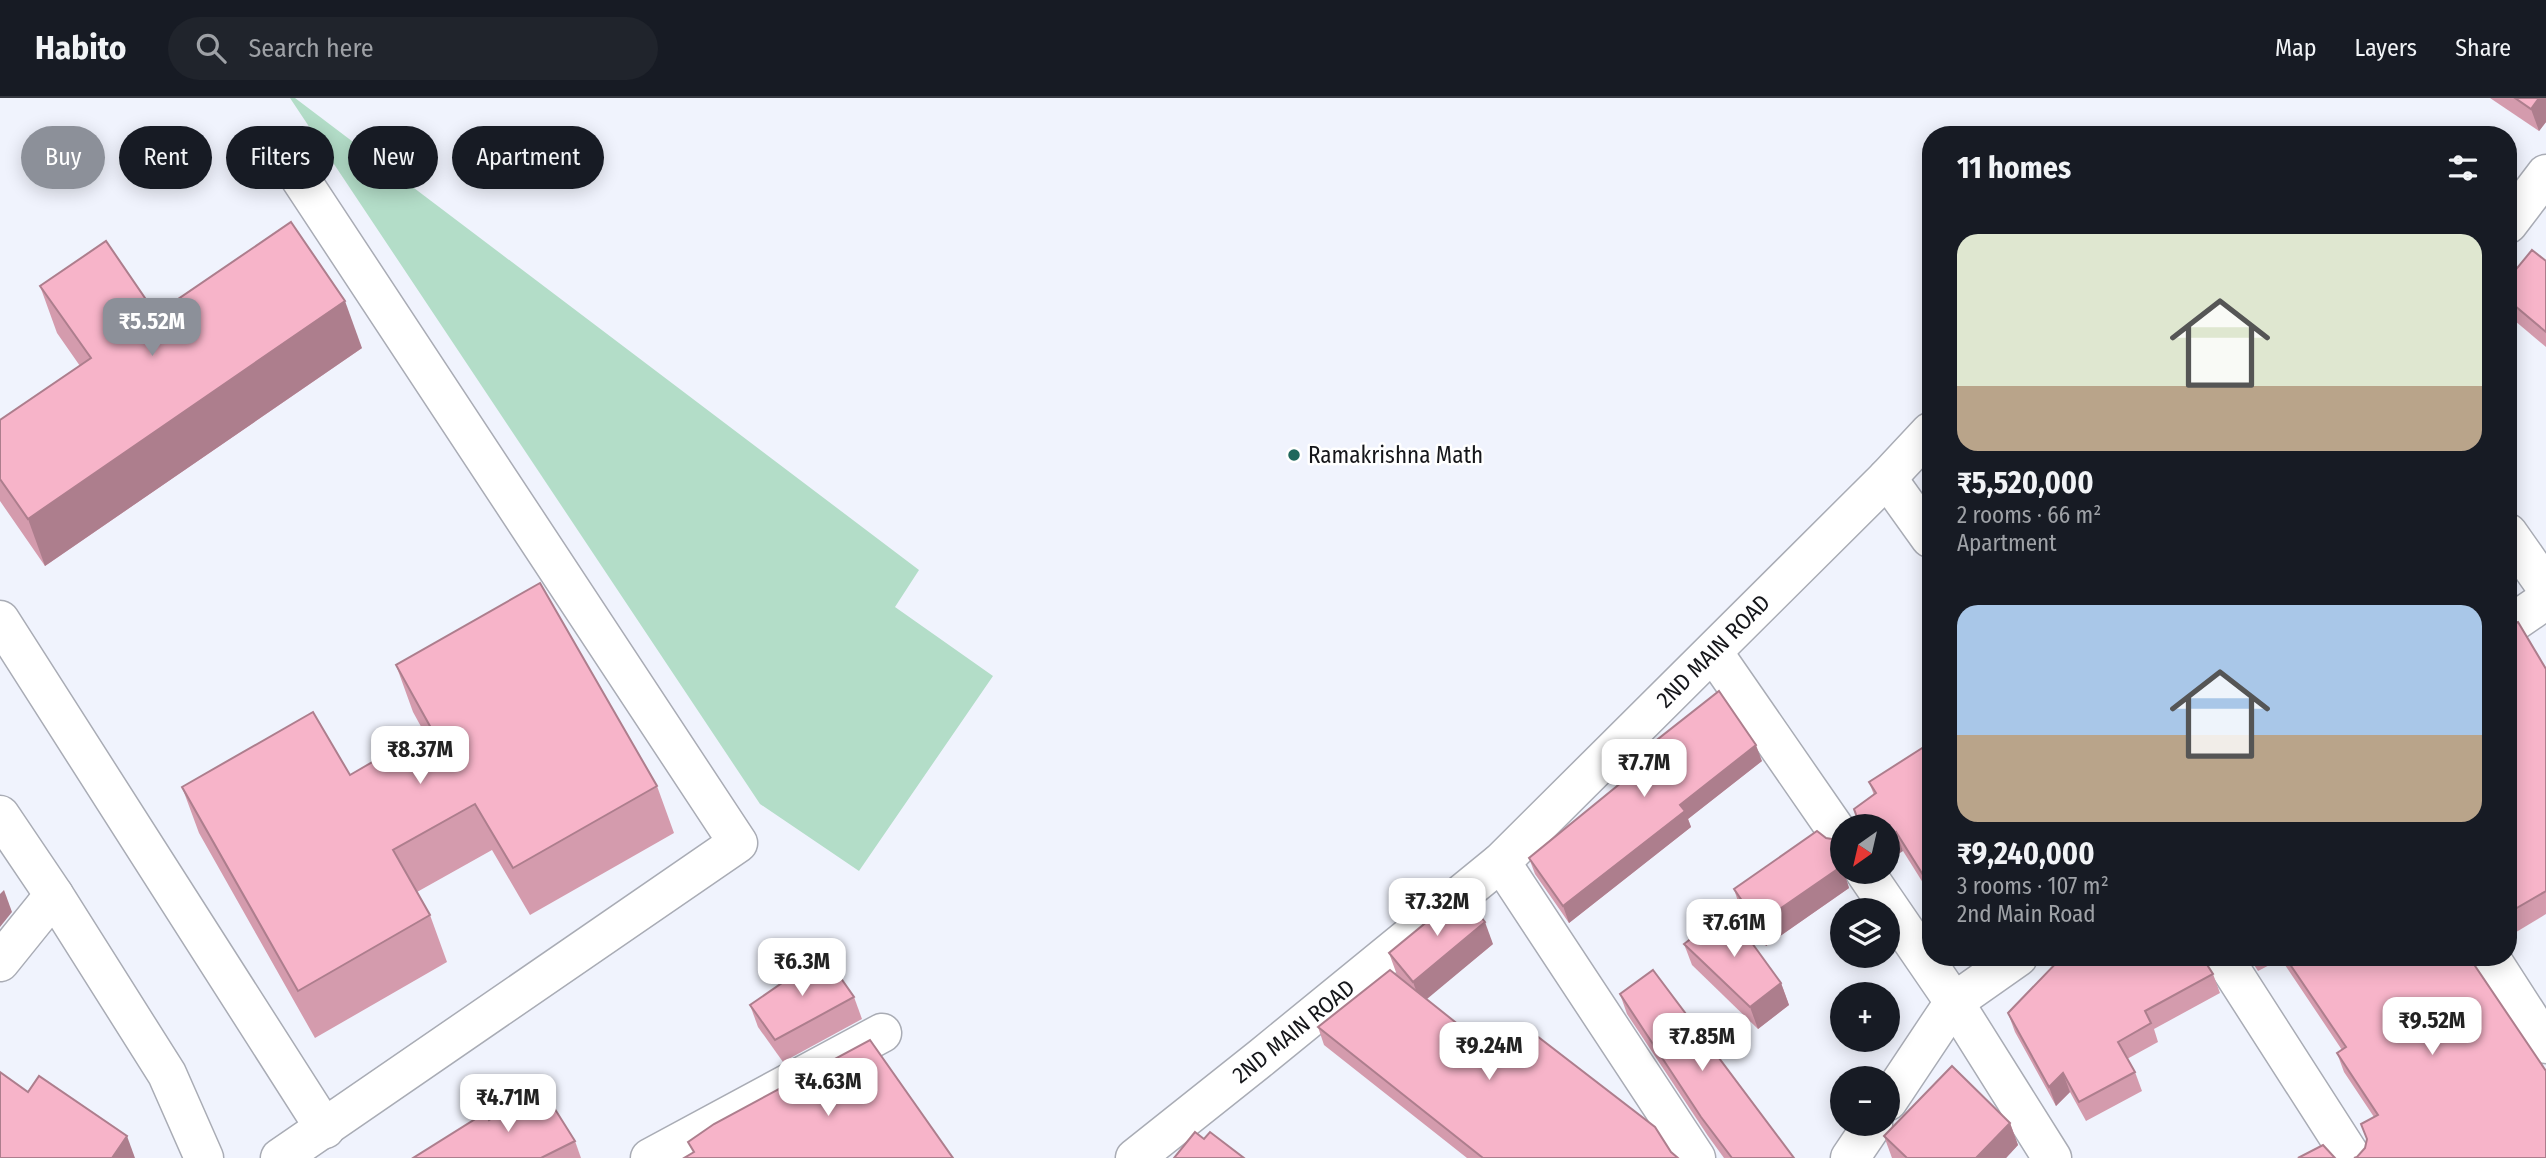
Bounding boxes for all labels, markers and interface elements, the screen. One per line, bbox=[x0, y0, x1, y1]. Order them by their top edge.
search box bbox=[168, 17, 658, 80]
text: Habito bbox=[35, 28, 126, 68]
icon: search bbox=[192, 29, 230, 67]
text: Search here bbox=[248, 33, 374, 64]
text: Map bbox=[2275, 34, 2317, 62]
text: Layers bbox=[2355, 34, 2417, 62]
text: Share bbox=[2455, 34, 2511, 62]
chip: Buy bbox=[21, 126, 105, 189]
chip: Rent bbox=[119, 126, 212, 189]
chip: Filters bbox=[226, 126, 334, 189]
chip: New bbox=[348, 126, 438, 189]
chip: Apartment bbox=[452, 126, 604, 189]
icon: filters bbox=[2444, 149, 2482, 187]
text: 11 homes bbox=[1957, 150, 2071, 186]
icon: home bbox=[2157, 280, 2283, 406]
pin: ₹5.52M bbox=[95, 299, 209, 358]
text: ₹5.52M bbox=[119, 307, 185, 335]
place label: Ramakrishna Math bbox=[1308, 441, 1483, 469]
marker: Ramakrishna Math bbox=[1286, 447, 1302, 463]
text: ₹5,520,000 bbox=[1957, 465, 2094, 501]
text: 2 rooms · 66 m² bbox=[1957, 501, 2101, 529]
text: Apartment bbox=[1957, 529, 2057, 557]
street label: 2ND MAIN ROAD bbox=[1651, 589, 1776, 713]
icon: home bbox=[2157, 651, 2283, 777]
pin: ₹8.37M bbox=[363, 726, 477, 786]
text: ₹8.37M bbox=[387, 735, 453, 763]
pin: ₹7.7M bbox=[1595, 740, 1693, 799]
text: ₹7.7M bbox=[1618, 748, 1670, 776]
north arrow bbox=[1830, 814, 1900, 884]
map controls bbox=[1830, 814, 1900, 1136]
text: ₹9,240,000 bbox=[1957, 836, 2095, 872]
text: 3 rooms · 107 m² bbox=[1957, 872, 2109, 900]
pin: ₹7.32M bbox=[1380, 878, 1494, 938]
text: ₹7.32M bbox=[1405, 887, 1469, 915]
button: layers bbox=[1830, 898, 1900, 968]
pin: ₹7.61M bbox=[1677, 900, 1791, 959]
text: 2nd Main Road bbox=[1957, 900, 2096, 928]
text: ₹7.61M bbox=[1702, 908, 1766, 936]
pin: ₹6.3M bbox=[753, 939, 851, 998]
text: ₹6.3M bbox=[774, 947, 830, 975]
street label: 2ND MAIN ROAD bbox=[1227, 973, 1360, 1089]
button: + bbox=[1830, 982, 1900, 1052]
pin: ₹9.52M bbox=[2375, 998, 2489, 1057]
text: ₹9.52M bbox=[2399, 1006, 2465, 1034]
pin: ₹7.85M bbox=[1645, 1014, 1759, 1073]
text: ₹7.85M bbox=[1669, 1022, 1735, 1050]
pin: ₹9.24M bbox=[1432, 1023, 1546, 1082]
text: ₹9.24M bbox=[1456, 1031, 1522, 1059]
pin: ₹4.63M bbox=[771, 1058, 885, 1118]
button: − bbox=[1830, 1066, 1900, 1136]
text: ₹4.63M bbox=[795, 1067, 861, 1095]
pin: ₹4.71M bbox=[451, 1074, 565, 1134]
text: ₹4.71M bbox=[476, 1083, 540, 1111]

